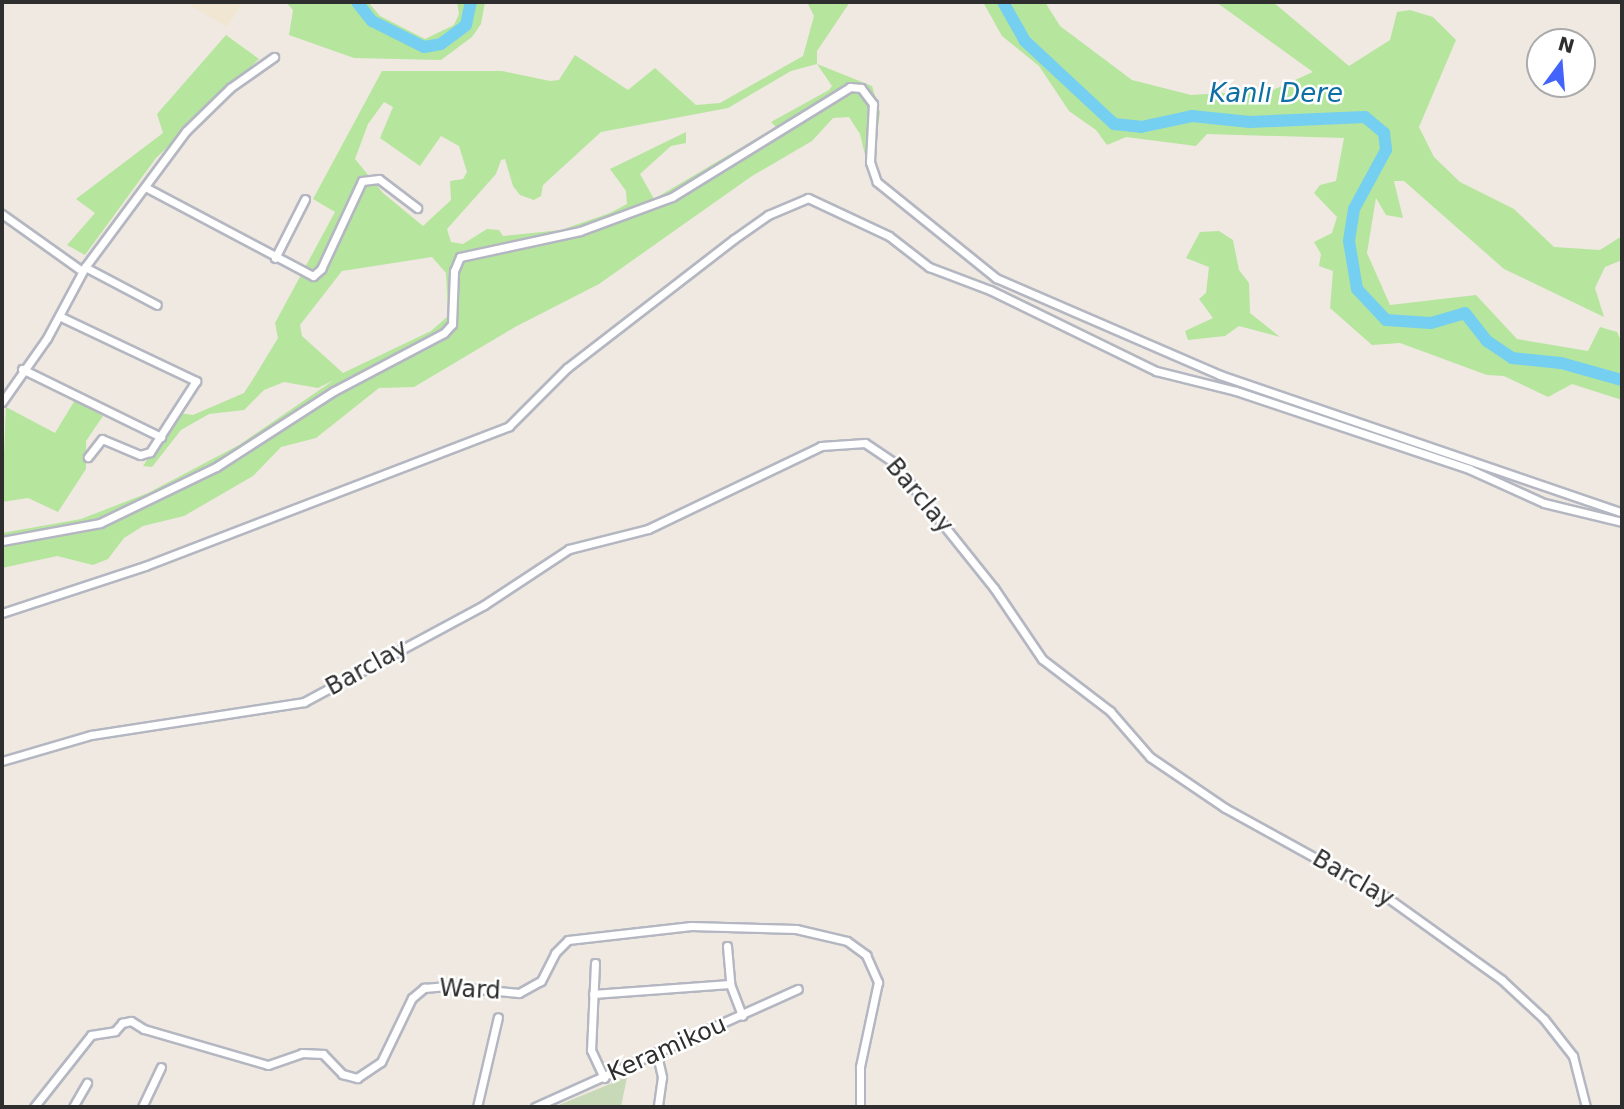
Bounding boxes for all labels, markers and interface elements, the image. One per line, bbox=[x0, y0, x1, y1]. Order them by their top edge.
north arrow bbox=[1526, 28, 1596, 98]
text: N bbox=[1556, 32, 1577, 58]
water label: Kanlı Dere bbox=[1209, 78, 1343, 110]
street label: Barclay bbox=[879, 453, 959, 539]
street label: Barclay bbox=[321, 634, 413, 702]
street label: Barclay bbox=[1307, 844, 1399, 914]
street label: Ward bbox=[438, 974, 502, 1006]
street label: Keramikou bbox=[603, 1010, 731, 1088]

